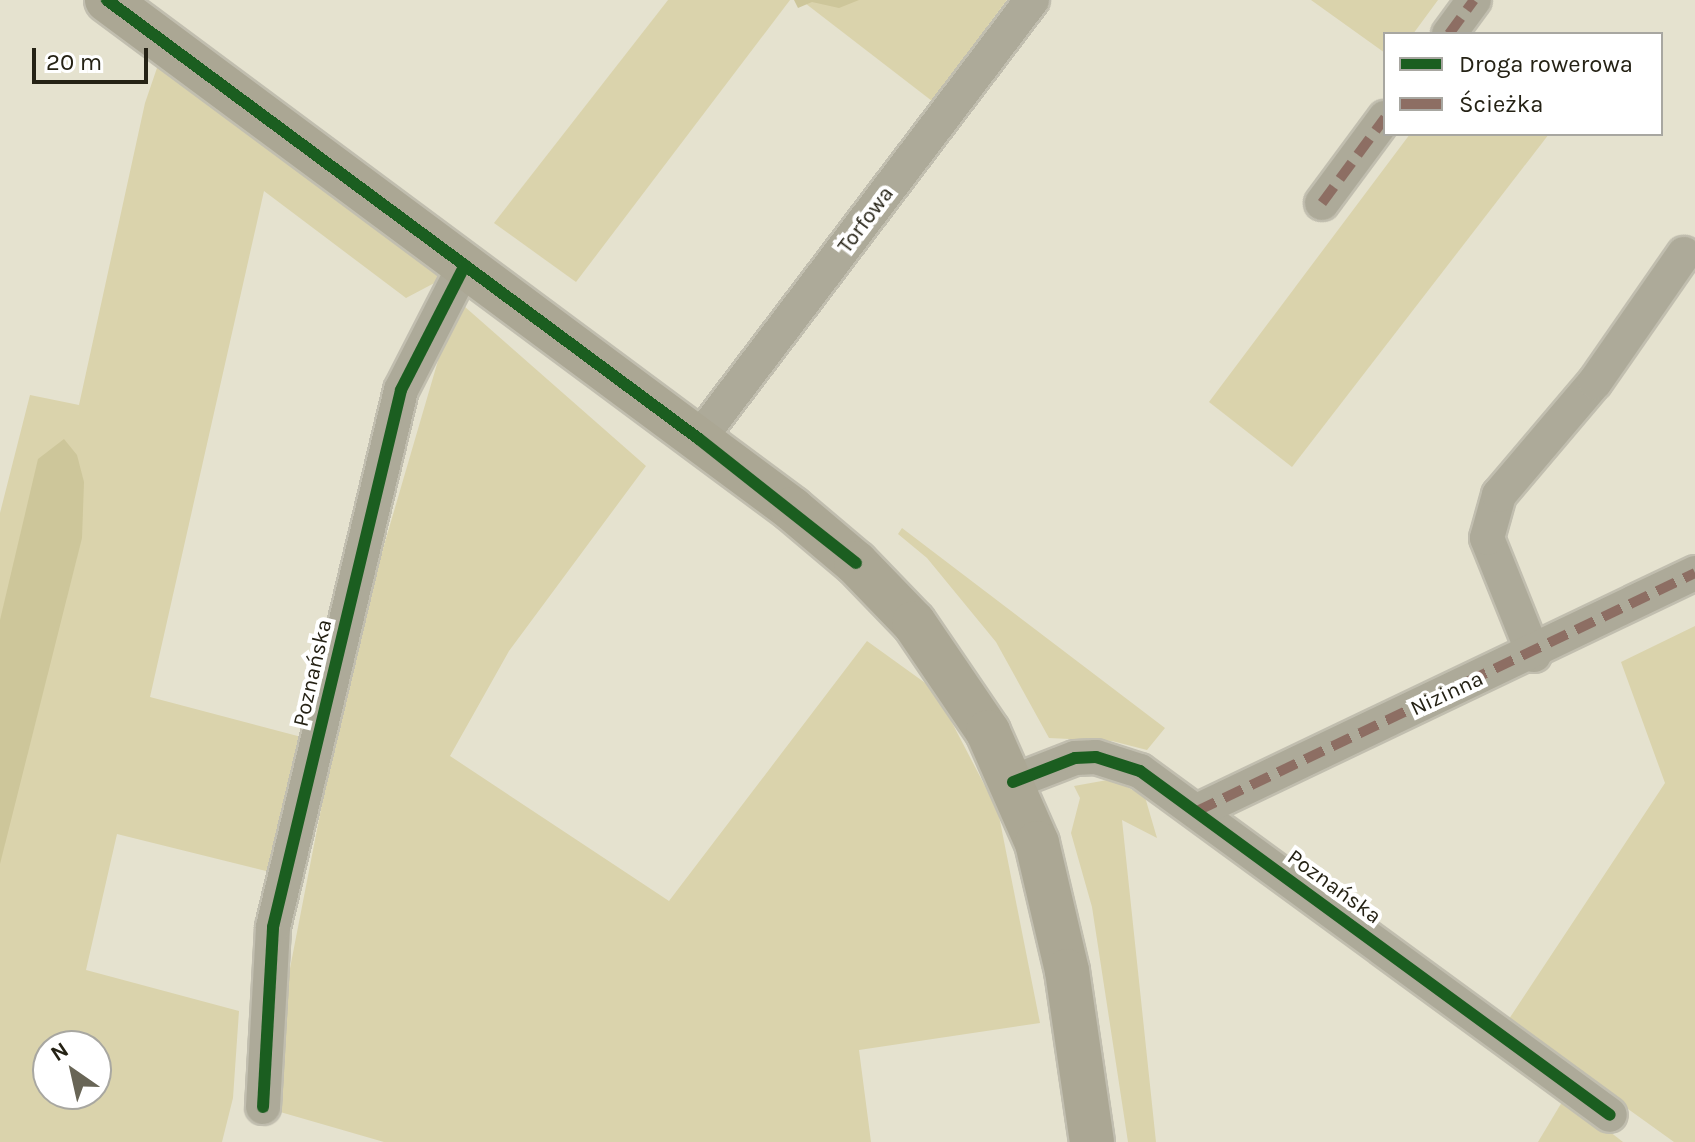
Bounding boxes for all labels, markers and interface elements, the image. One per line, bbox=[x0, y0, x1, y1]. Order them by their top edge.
scale bar bbox=[36, 32, 152, 82]
legend bbox=[1383, 32, 1663, 136]
text: 20 m bbox=[46, 48, 102, 76]
text: Droga rowerowa bbox=[1459, 50, 1633, 78]
text: Ścieżka bbox=[1459, 90, 1544, 118]
street label: Torfowa bbox=[832, 181, 900, 259]
street label: Poznańska bbox=[288, 617, 338, 729]
street label: Nizinna bbox=[1406, 666, 1488, 722]
street label: Poznańska bbox=[1282, 844, 1386, 930]
north arrow bbox=[32, 1030, 112, 1110]
text: N bbox=[46, 1037, 74, 1067]

